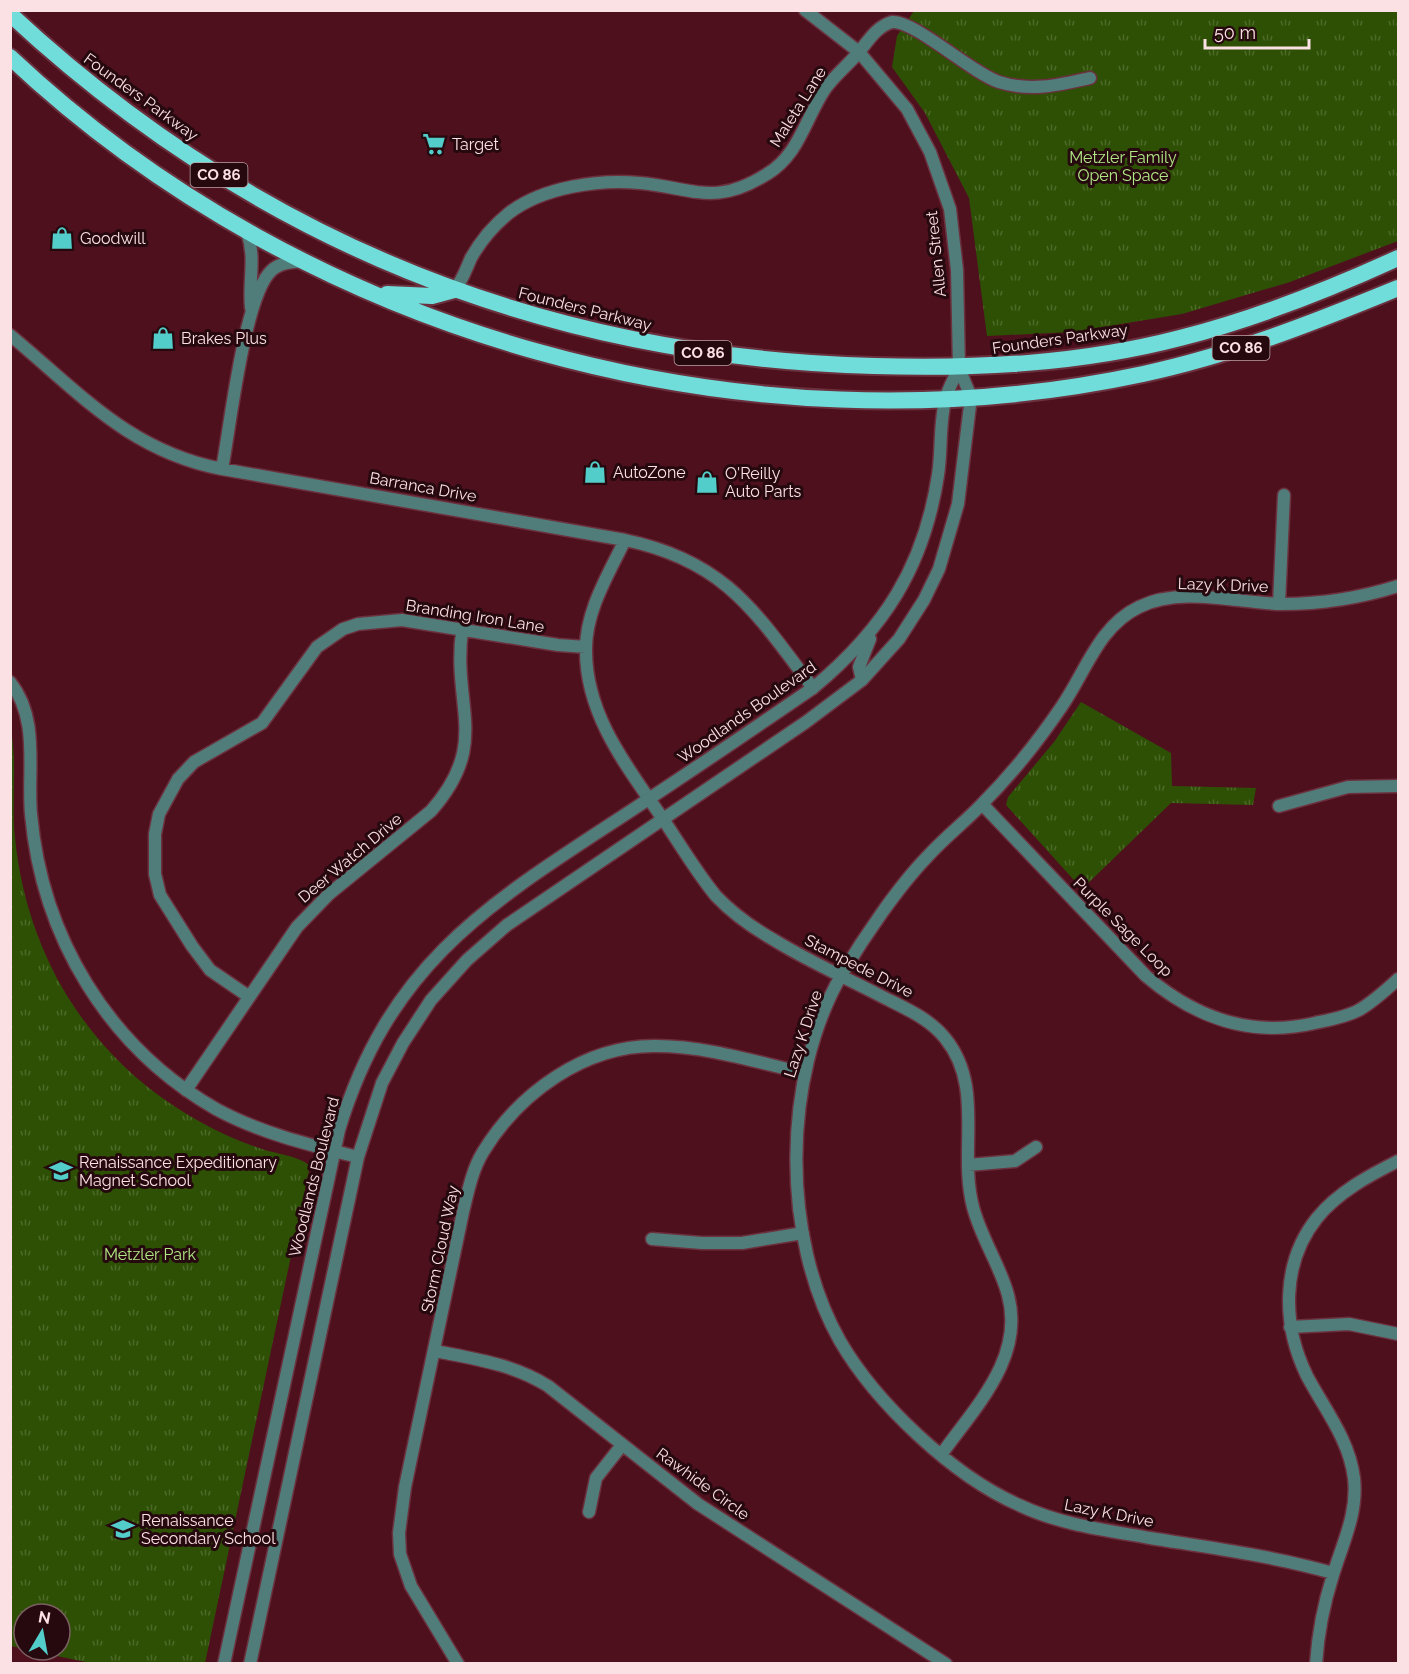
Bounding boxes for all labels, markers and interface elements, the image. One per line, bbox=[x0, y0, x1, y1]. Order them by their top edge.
scale bar bbox=[1205, 12, 1308, 50]
text: 50 m bbox=[1214, 22, 1256, 43]
street label: Founders Parkway bbox=[80, 49, 202, 145]
street label: Maleta Lane bbox=[766, 63, 830, 151]
supermarket icon: Target bbox=[421, 131, 447, 157]
place label: Target bbox=[452, 135, 499, 154]
park label: Metzler Family Open Space bbox=[1069, 148, 1177, 185]
road number: CO 86 bbox=[190, 163, 248, 187]
street label: Allen Street bbox=[922, 209, 950, 298]
shop icon: Goodwill bbox=[49, 225, 75, 251]
place label: Goodwill bbox=[80, 229, 146, 248]
street label: Founders Parkway bbox=[516, 283, 654, 335]
street label: Founders Parkway bbox=[991, 320, 1129, 358]
shop icon: Brakes Plus bbox=[150, 325, 176, 351]
place label: Brakes Plus bbox=[181, 329, 267, 348]
road number: CO 86 bbox=[1212, 336, 1270, 360]
road number: CO 86 bbox=[674, 341, 732, 365]
shop icon: AutoZone bbox=[582, 459, 608, 485]
place label: AutoZone bbox=[613, 463, 686, 482]
place label: O'Reilly Auto Parts bbox=[725, 464, 802, 501]
street label: Barranca Drive bbox=[368, 468, 478, 506]
shop icon: O'Reilly Auto Parts bbox=[694, 469, 720, 495]
street label: Lazy K Drive bbox=[1177, 574, 1269, 596]
street label: Branding Iron Lane bbox=[404, 596, 546, 636]
street label: Woodlands Boulevard bbox=[674, 657, 820, 767]
street label: Deer Watch Drive bbox=[294, 809, 406, 907]
street label: Purple Sage Loop bbox=[1069, 873, 1177, 981]
street label: Stampede Drive bbox=[802, 930, 916, 1002]
street label: Lazy K Drive bbox=[780, 988, 826, 1080]
street label: Woodlands Boulevard bbox=[285, 1095, 343, 1259]
place label: Renaissance Expeditionary Magnet School bbox=[79, 1153, 277, 1190]
school or university icon: Renaissance Expeditionary Magnet School bbox=[48, 1158, 74, 1184]
street label: Storm Cloud Way bbox=[417, 1183, 463, 1314]
park label: Metzler Park bbox=[104, 1245, 197, 1264]
street label: Rawhide Circle bbox=[653, 1444, 753, 1524]
street label: Lazy K Drive bbox=[1063, 1495, 1155, 1531]
place label: Renaissance Secondary School bbox=[141, 1511, 276, 1548]
school or university icon: Renaissance Secondary School bbox=[110, 1516, 136, 1542]
north arrow bbox=[12, 1602, 72, 1662]
text: N bbox=[37, 1607, 52, 1628]

